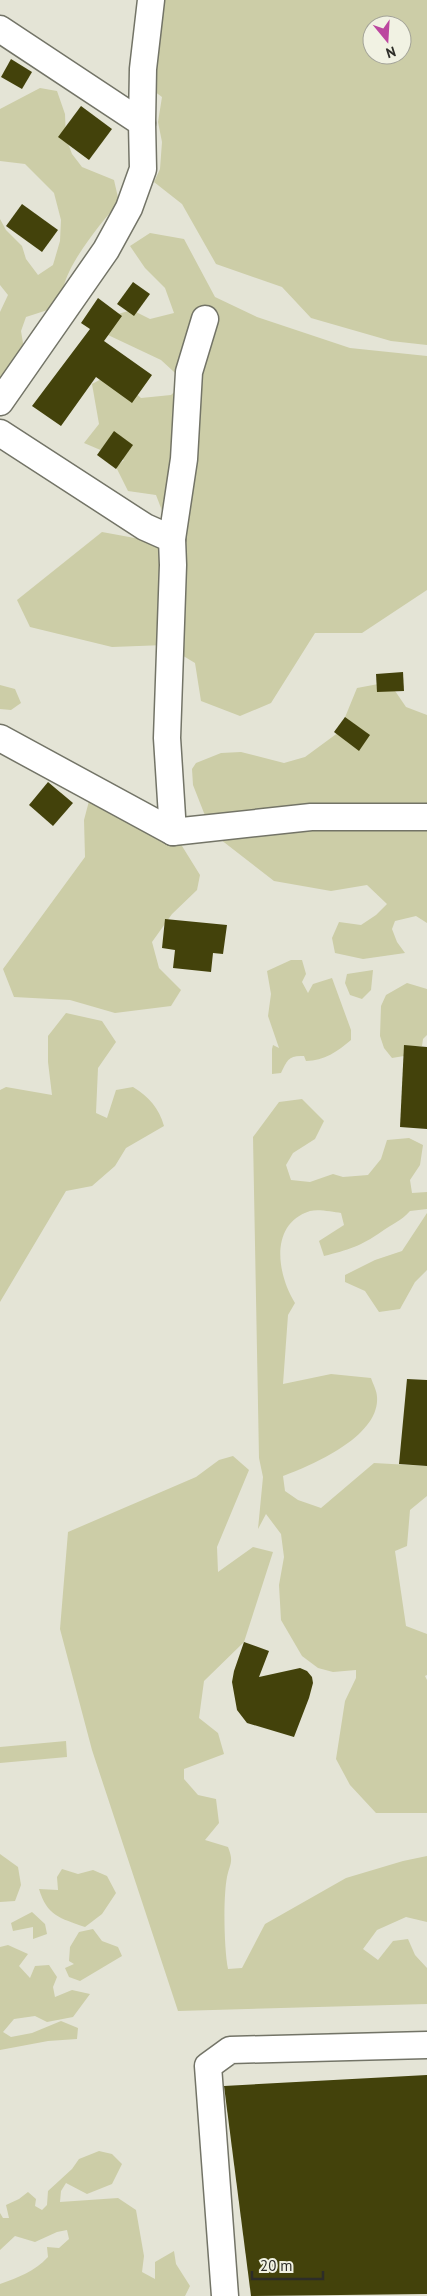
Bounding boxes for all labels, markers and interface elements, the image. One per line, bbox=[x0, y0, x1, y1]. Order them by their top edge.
north arrow bbox=[362, 15, 412, 65]
text: N bbox=[384, 42, 398, 62]
scale bar bbox=[252, 2248, 323, 2280]
text: 20 m bbox=[260, 2256, 293, 2275]

